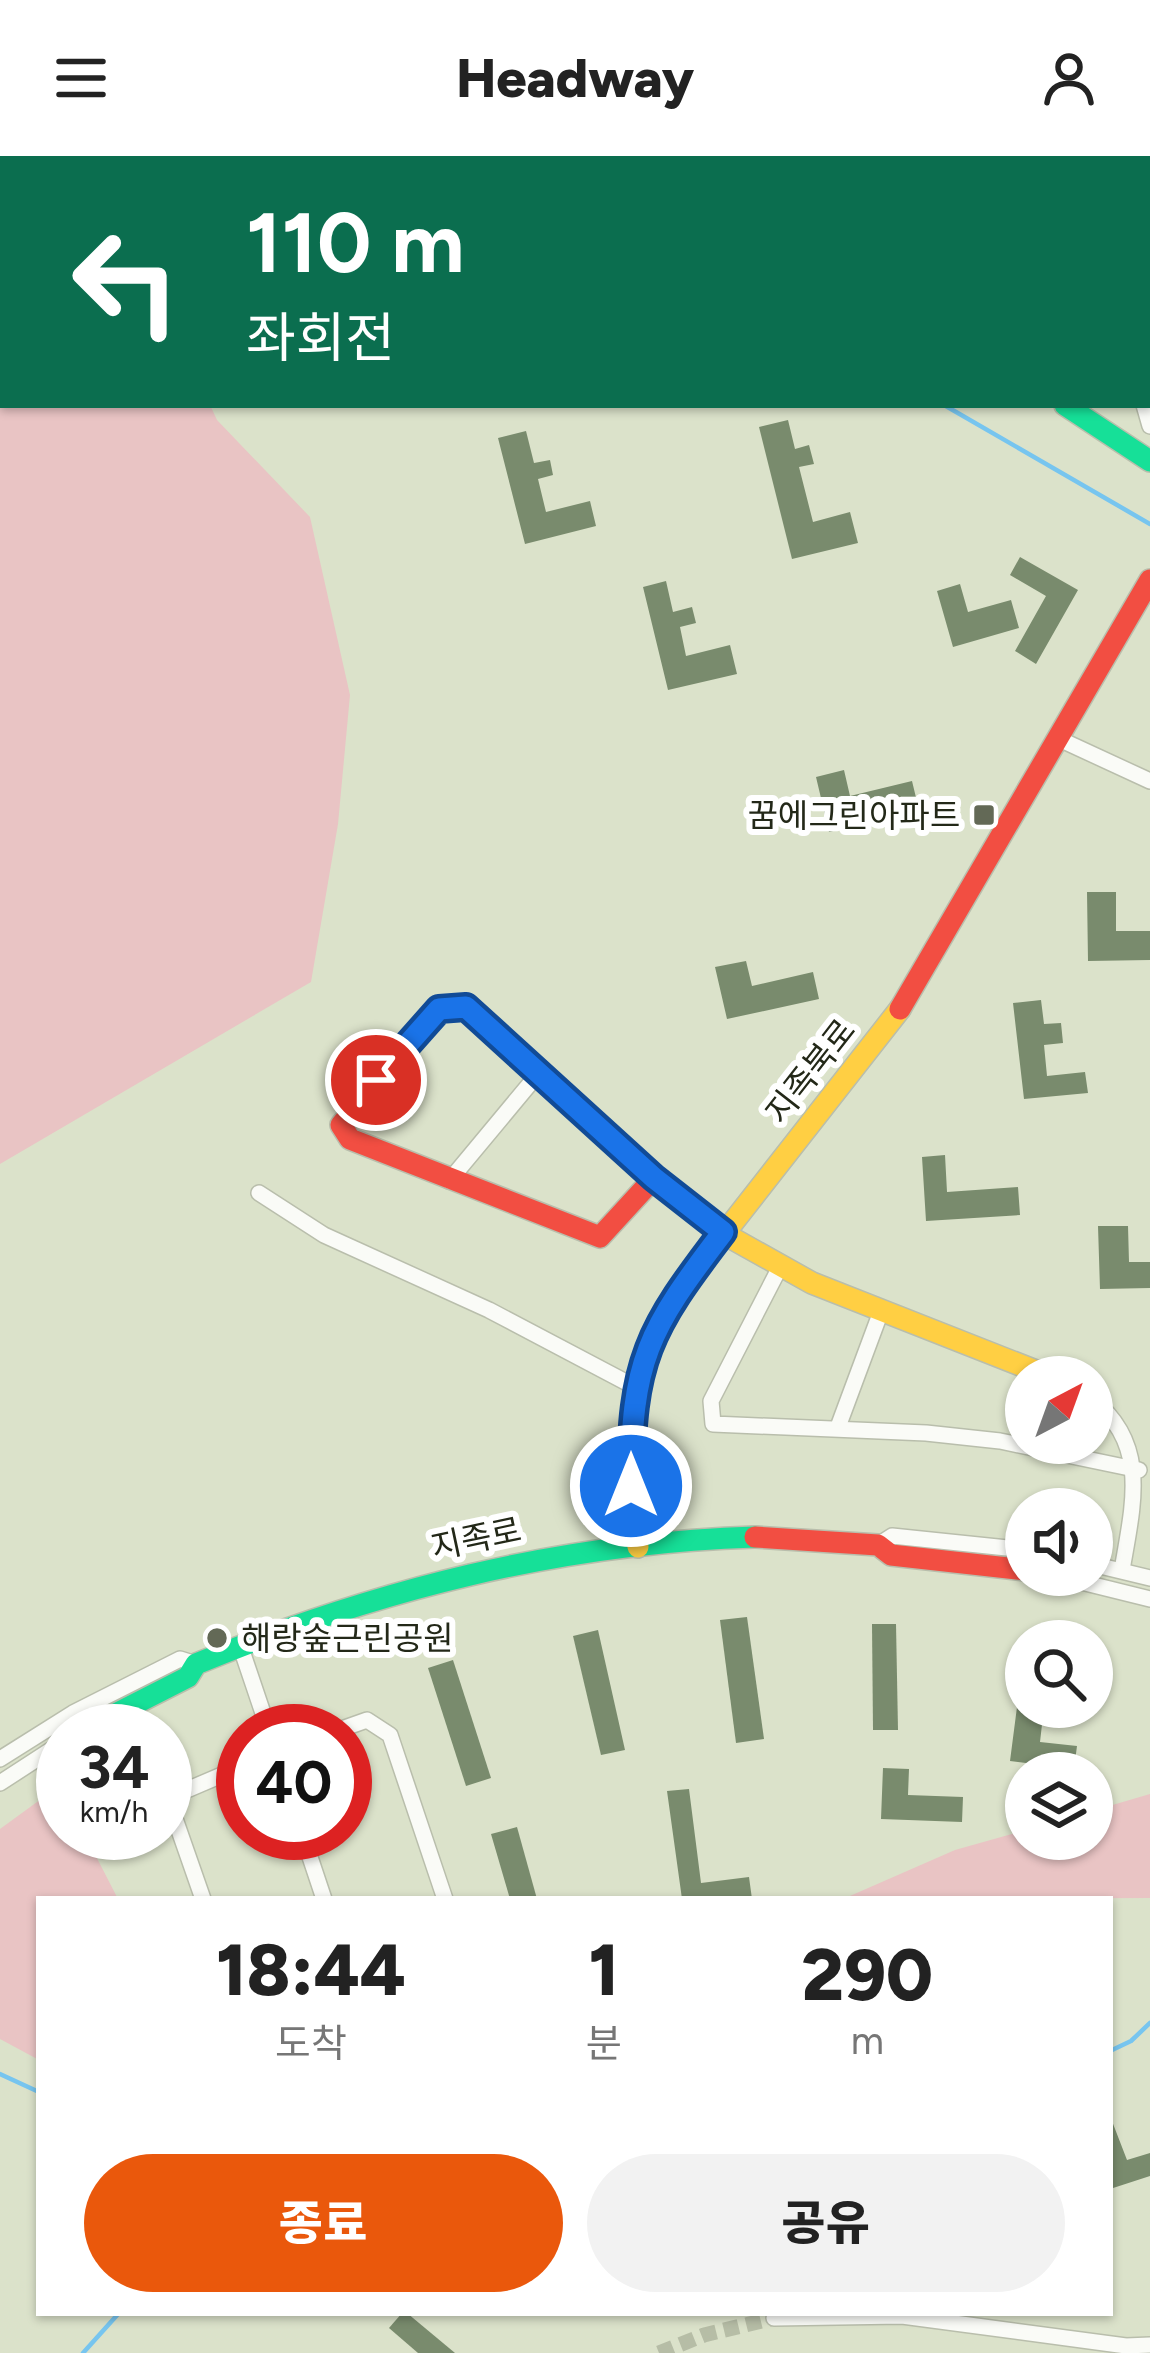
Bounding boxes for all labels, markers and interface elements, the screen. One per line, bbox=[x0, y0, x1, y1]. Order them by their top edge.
icon: menu bbox=[48, 45, 114, 111]
icon: person bbox=[1036, 45, 1102, 111]
text: Headway bbox=[456, 46, 694, 111]
text: 110 m bbox=[246, 192, 465, 293]
icon: left bbox=[48, 204, 204, 360]
text: 좌회전 bbox=[246, 306, 395, 371]
place label: 꿈에그린아파트 bbox=[747, 796, 960, 835]
marker: 꿈에그린아파트 bbox=[971, 802, 997, 828]
street label: 지족북로 bbox=[758, 1011, 863, 1131]
pin bbox=[325, 1029, 427, 1131]
icon: arrive bbox=[343, 1047, 409, 1113]
north arrow bbox=[1005, 1356, 1113, 1464]
map controls bbox=[1005, 1356, 1113, 1860]
position arrow bbox=[568, 1423, 694, 1549]
button: sound bbox=[1005, 1488, 1113, 1596]
street label: 지족로 bbox=[427, 1510, 525, 1567]
place label: 해랑숲근린공원 bbox=[241, 1619, 454, 1658]
button: search bbox=[1005, 1620, 1113, 1728]
marker: 해랑숲근린공원 bbox=[204, 1625, 230, 1651]
speed limit sign: 40 bbox=[216, 1704, 372, 1860]
text: 34 bbox=[78, 1731, 150, 1803]
button: layers bbox=[1005, 1752, 1113, 1860]
text: km/h bbox=[80, 1793, 148, 1830]
text: 18:44 bbox=[216, 1927, 406, 2013]
text: 1 bbox=[588, 1927, 619, 2013]
text: 290 bbox=[802, 1932, 933, 2018]
text: m bbox=[851, 2017, 884, 2064]
text: 도착 bbox=[275, 2020, 347, 2067]
text: 분 bbox=[586, 2020, 622, 2067]
button: 종료 bbox=[84, 2154, 563, 2292]
button: 공유 bbox=[587, 2154, 1065, 2292]

